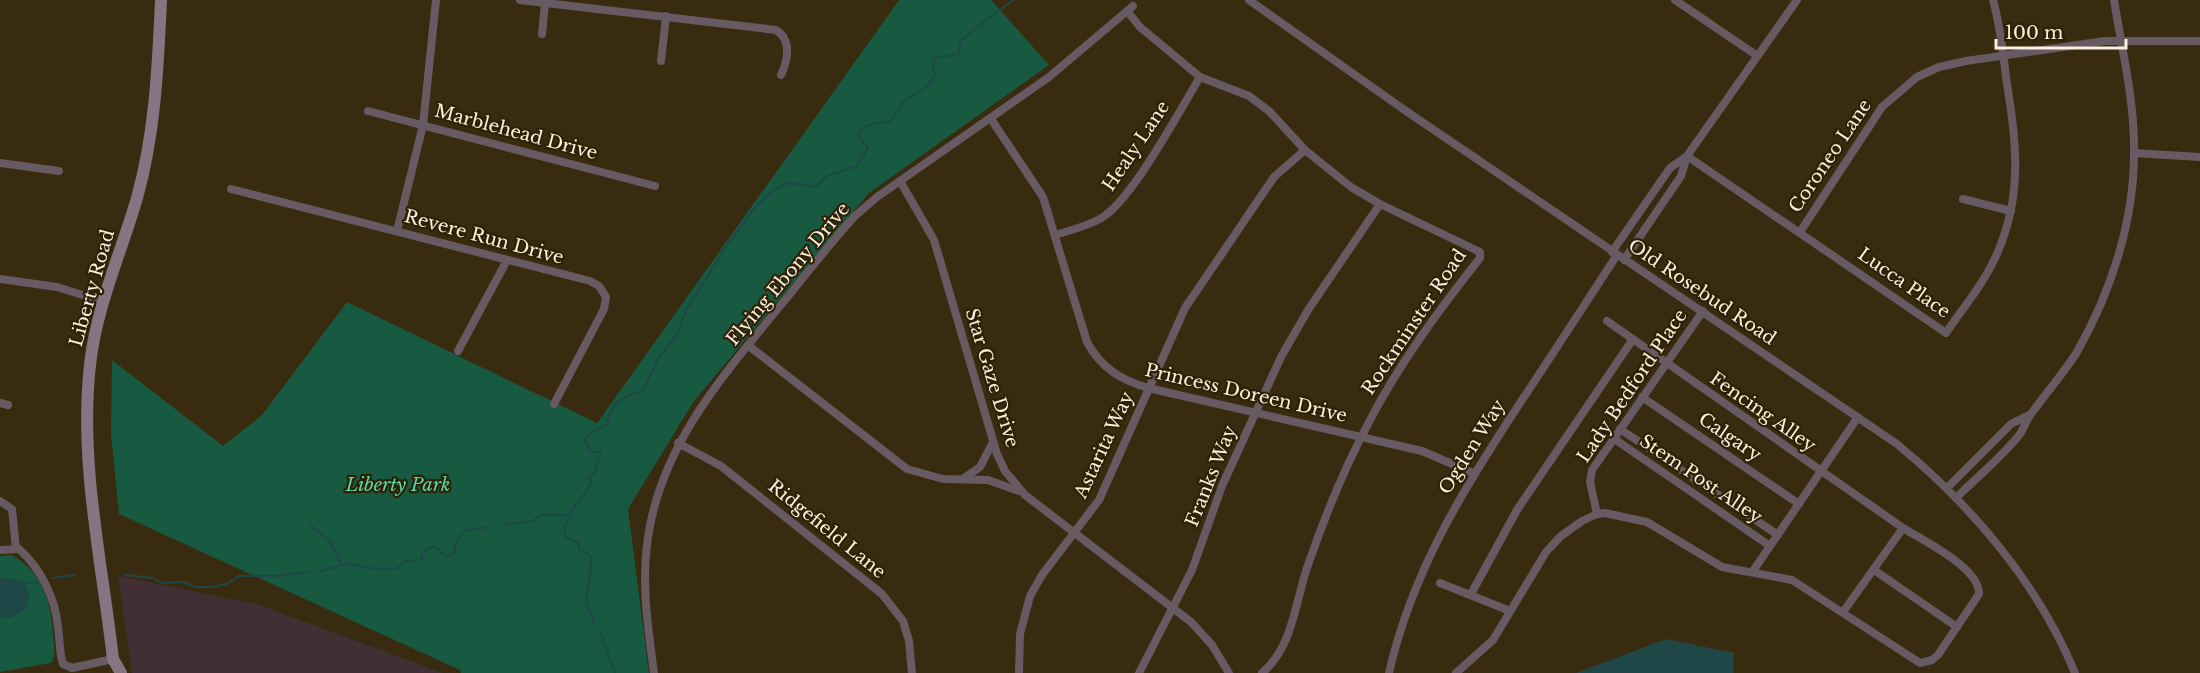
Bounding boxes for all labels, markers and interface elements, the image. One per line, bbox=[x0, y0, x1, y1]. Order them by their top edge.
scale bar bbox=[1996, 12, 2126, 50]
text: 100 m bbox=[2005, 22, 2063, 44]
street label: Coroneo Lane bbox=[1784, 95, 1876, 217]
street label: Healy Lane bbox=[1098, 97, 1174, 195]
street label: Marblehead Drive bbox=[432, 100, 600, 164]
street label: Flying Ebony Drive bbox=[722, 198, 854, 350]
street label: Revere Run Drive bbox=[402, 205, 566, 269]
street label: Liberty Road bbox=[65, 227, 119, 349]
street label: Old Rosebud Road bbox=[1624, 234, 1780, 350]
street label: Lucca Place bbox=[1854, 243, 1954, 323]
street label: Rockminster Road bbox=[1357, 245, 1471, 399]
street label: Lady Bedford Place bbox=[1572, 305, 1692, 467]
street label: Star Gaze Drive bbox=[960, 306, 1024, 450]
street label: Princess Doreen Drive bbox=[1143, 359, 1349, 427]
street label: Fencing Alley bbox=[1706, 367, 1821, 457]
street label: Astarita Way bbox=[1069, 388, 1139, 503]
street label: Ogden Way bbox=[1434, 395, 1510, 498]
street label: Calgary bbox=[1694, 408, 1766, 466]
street label: Franks Way bbox=[1181, 422, 1241, 530]
street label: Stem Post Alley bbox=[1635, 430, 1767, 528]
park label: Liberty Park bbox=[345, 474, 450, 496]
street label: Ridgefield Lane bbox=[764, 475, 890, 583]

